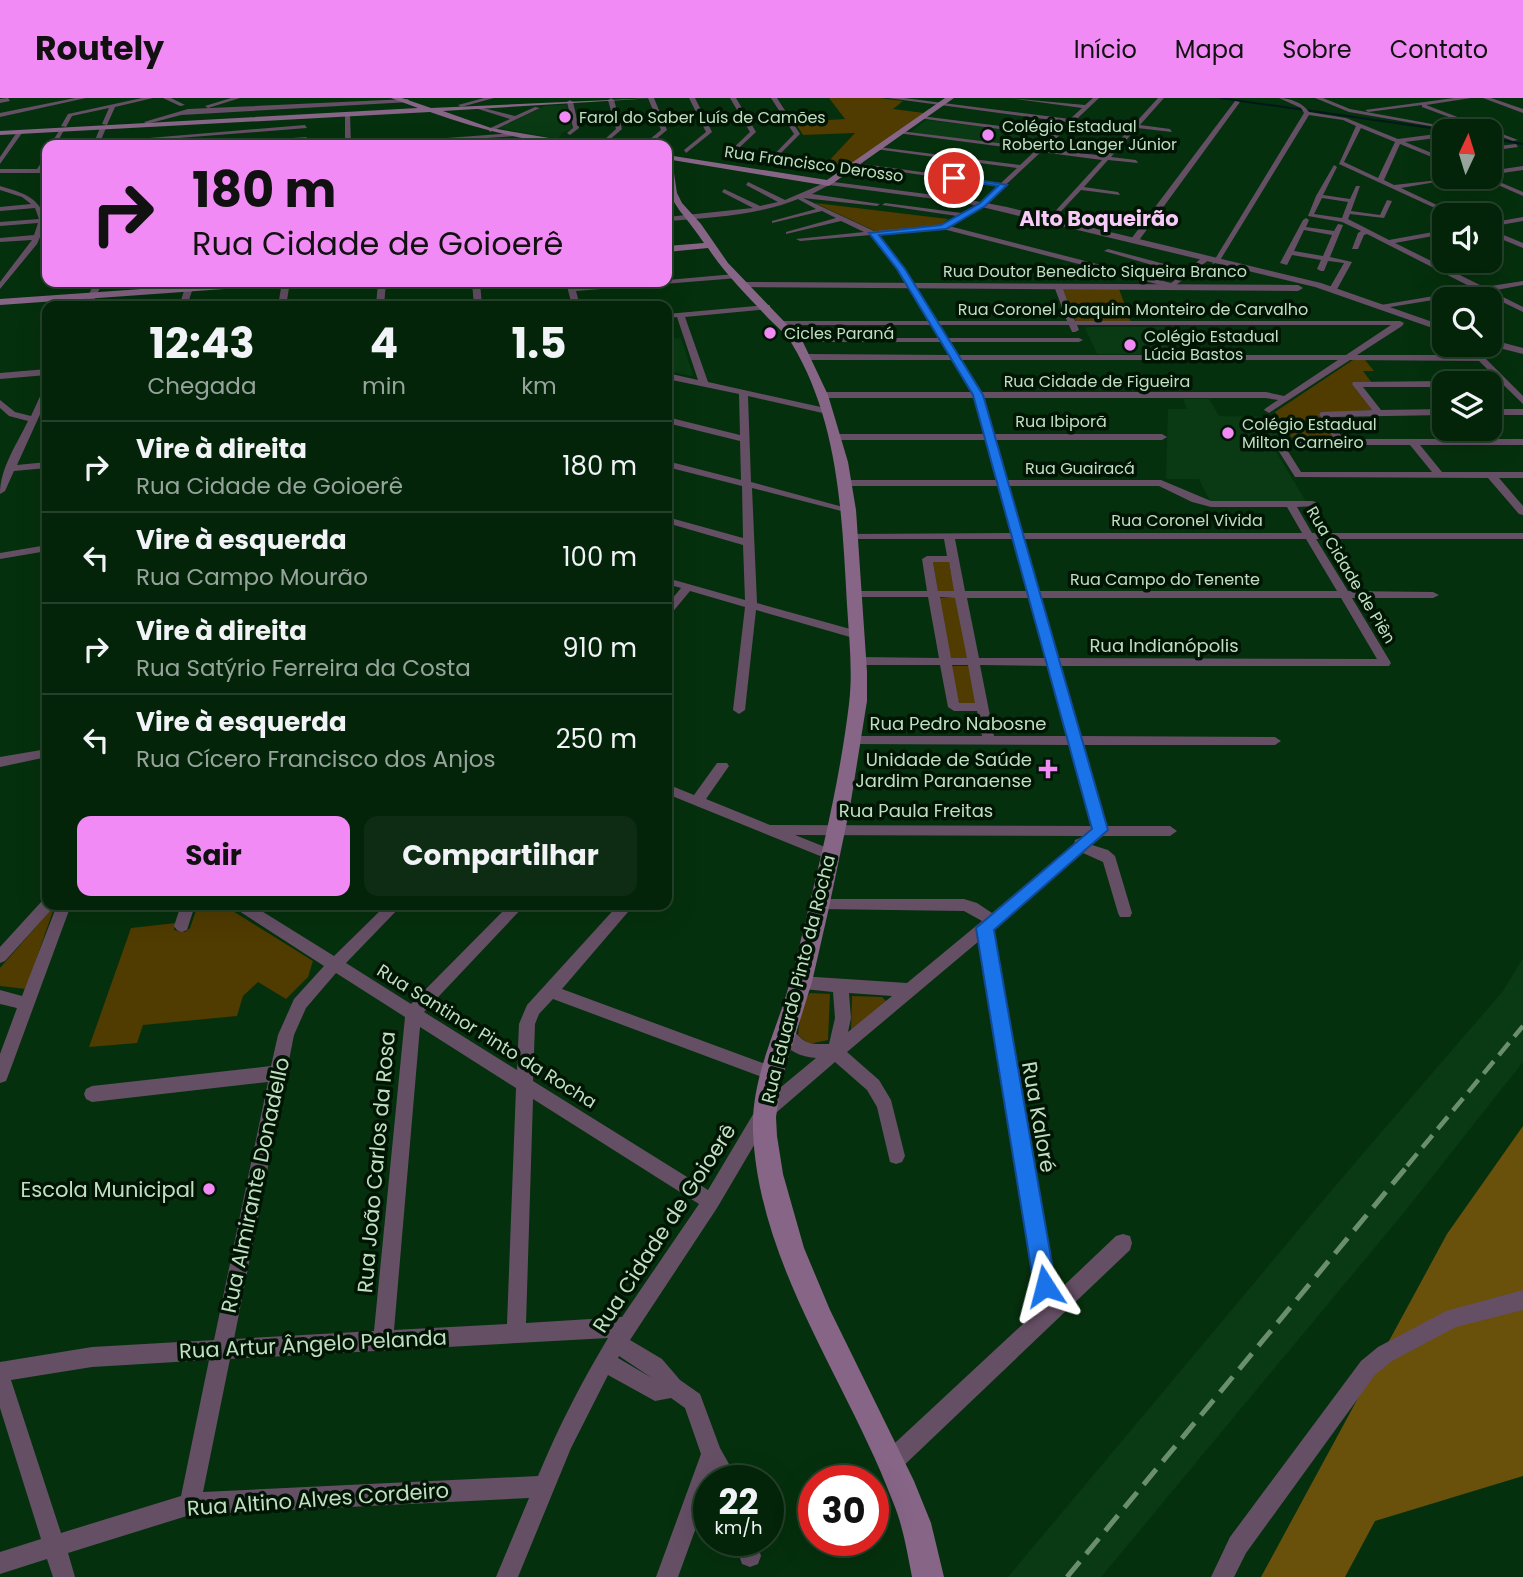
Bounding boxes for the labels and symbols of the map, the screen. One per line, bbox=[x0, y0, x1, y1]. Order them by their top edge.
place label: Farol do Saber Luís de Camões bbox=[579, 106, 826, 129]
marker: Farol do Saber Luís de Camões bbox=[557, 109, 573, 125]
place label: Colégio Estadual Roberto Langer Júnior bbox=[1002, 115, 1177, 156]
north arrow bbox=[1432, 119, 1502, 189]
marker: Colégio Estadual Roberto Langer Júnior bbox=[980, 127, 996, 143]
street label: Rua Francisco Derosso bbox=[723, 140, 905, 188]
pin bbox=[924, 148, 984, 208]
district label: Alto Boqueirão bbox=[1019, 204, 1179, 233]
street label: Rua Doutor Benedicto Siqueira Branco bbox=[943, 260, 1247, 283]
street label: Rua Coronel Joaquim Monteiro de Carvalho bbox=[958, 298, 1308, 321]
place label: Cicles Paraná bbox=[784, 322, 894, 345]
marker: Cicles Paraná bbox=[762, 325, 778, 341]
place label: Colégio Estadual Lúcia Bastos bbox=[1144, 325, 1279, 366]
marker: Colégio Estadual Lúcia Bastos bbox=[1122, 337, 1138, 353]
street label: Rua Cidade de Figueira bbox=[1004, 370, 1190, 393]
street label: Rua Ibiporã bbox=[1015, 410, 1107, 433]
place label: Colégio Estadual Milton Carneiro bbox=[1242, 413, 1377, 454]
marker: Colégio Estadual Milton Carneiro bbox=[1220, 425, 1236, 441]
street label: Rua Guairacá bbox=[1025, 457, 1135, 480]
street label: Rua Cidade de Piên bbox=[1301, 502, 1401, 648]
street label: Rua Coronel Vivida bbox=[1111, 509, 1263, 532]
street label: Rua Campo do Tenente bbox=[1070, 568, 1260, 591]
street label: Rua Indianópolis bbox=[1089, 633, 1239, 658]
street label: Rua Pedro Nabosne bbox=[870, 711, 1046, 736]
place label: Unidade de Saúde Jardim Paranaense bbox=[855, 747, 1032, 793]
marker: Unidade de Saúde Jardim Paranaense bbox=[1038, 759, 1058, 779]
street label: Rua Paula Freitas bbox=[839, 798, 993, 823]
street label: Rua Eduardo Pinto da Rocha bbox=[755, 852, 841, 1106]
street label: Rua Santinor Pinto da Rocha bbox=[372, 958, 602, 1114]
street label: Rua João Carlos da Rosa bbox=[350, 1030, 402, 1294]
street label: Rua Almirante Donadello bbox=[214, 1054, 296, 1316]
street label: Rua Kaloré bbox=[1015, 1059, 1063, 1175]
street label: Rua Cidade de Goioerê bbox=[585, 1118, 743, 1338]
place label: Escola Municipal bbox=[21, 1175, 195, 1204]
marker: Escola Municipal bbox=[201, 1181, 217, 1197]
position arrow bbox=[1008, 1249, 1082, 1323]
street label: Rua Artur Ângelo Pelanda bbox=[178, 1323, 448, 1365]
speed limit sign: 30 bbox=[798, 1465, 889, 1556]
street label: Rua Altino Alves Cordeiro bbox=[186, 1475, 450, 1523]

